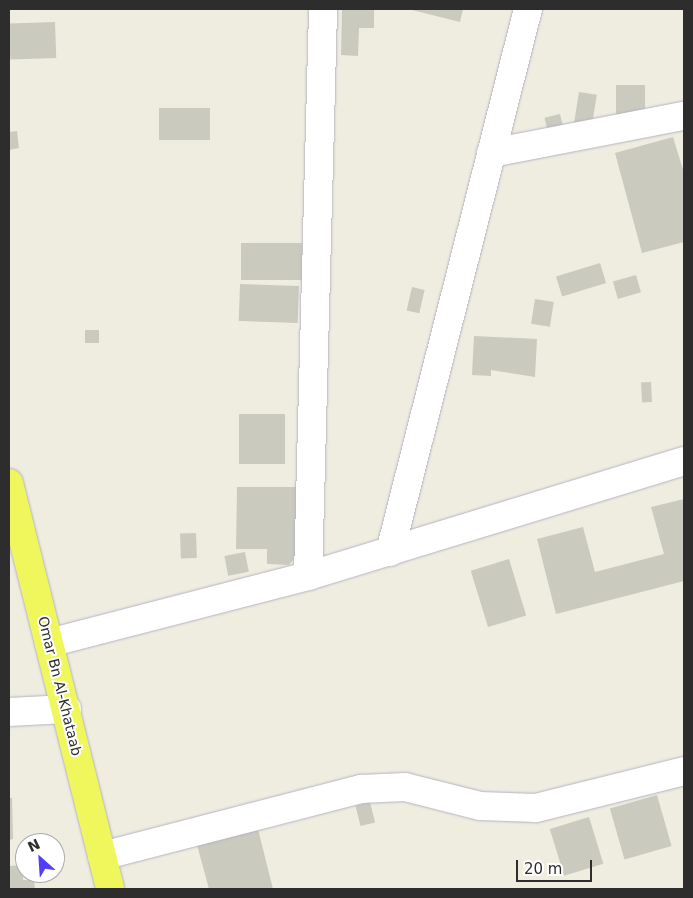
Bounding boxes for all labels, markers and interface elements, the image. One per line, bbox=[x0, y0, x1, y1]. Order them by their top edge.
street label: Omar Bn Al-Khataab bbox=[35, 615, 85, 757]
north arrow bbox=[15, 833, 65, 883]
text: N bbox=[25, 836, 43, 855]
scale bar bbox=[518, 850, 594, 882]
text: 20 m bbox=[524, 860, 562, 878]

